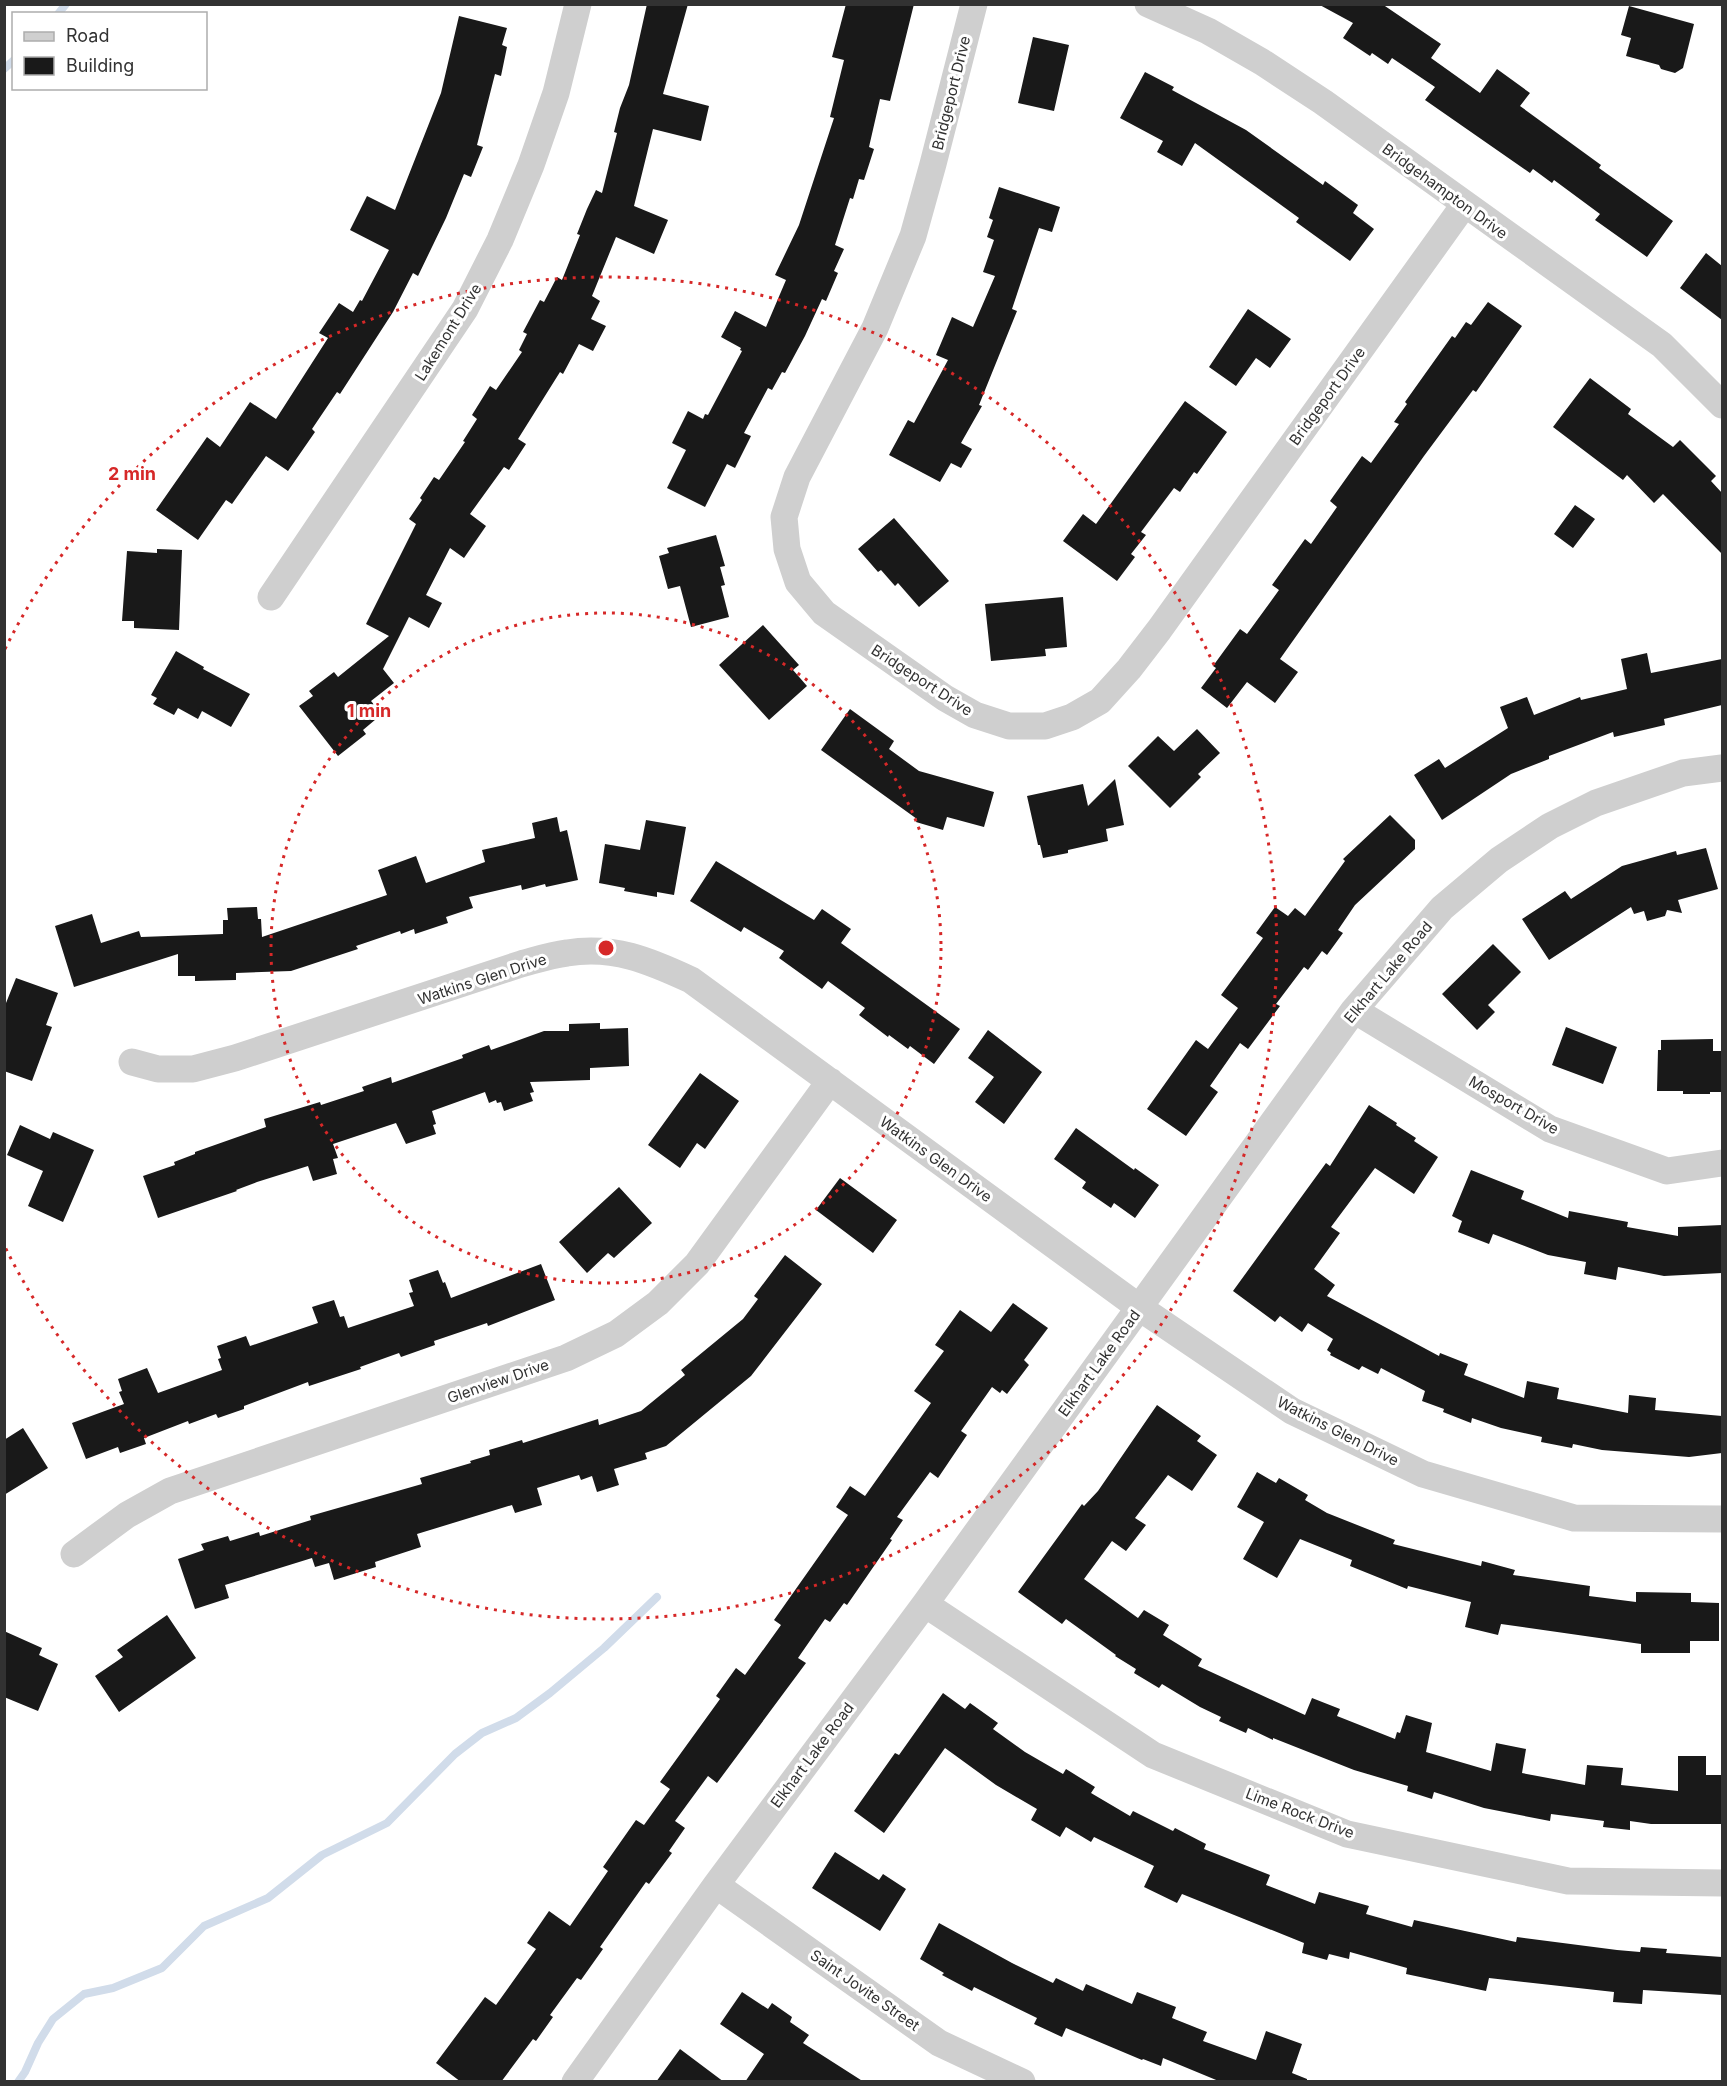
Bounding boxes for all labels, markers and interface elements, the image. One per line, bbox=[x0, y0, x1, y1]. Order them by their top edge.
legend bbox=[12, 12, 207, 90]
text: Road bbox=[66, 25, 109, 46]
street label: Bridgeport Drive bbox=[928, 34, 974, 152]
text: Building bbox=[66, 55, 134, 76]
street label: Bridgehampton Drive bbox=[1379, 139, 1511, 243]
street label: Lakemont Drive bbox=[411, 280, 485, 384]
street label: Bridgeport Drive bbox=[1285, 343, 1369, 449]
text: 2 min bbox=[108, 463, 156, 484]
street label: Bridgeport Drive bbox=[868, 640, 976, 720]
text: 1 min bbox=[347, 700, 391, 721]
street label: Elkhart Lake Road bbox=[1340, 917, 1436, 1027]
centre of rings bbox=[596, 938, 616, 958]
street label: Watkins Glen Drive bbox=[415, 949, 549, 1009]
street label: Mosport Drive bbox=[1466, 1072, 1562, 1138]
street label: Watkins Glen Drive bbox=[876, 1112, 996, 1206]
street label: Elkhart Lake Road bbox=[1054, 1306, 1144, 1420]
street label: Glenview Drive bbox=[445, 1355, 551, 1407]
street label: Watkins Glen Drive bbox=[1274, 1392, 1402, 1470]
street label: Elkhart Lake Road bbox=[766, 1699, 858, 1811]
street label: Lime Rock Drive bbox=[1243, 1784, 1357, 1842]
street label: Saint Jovite Street bbox=[807, 1945, 923, 2035]

